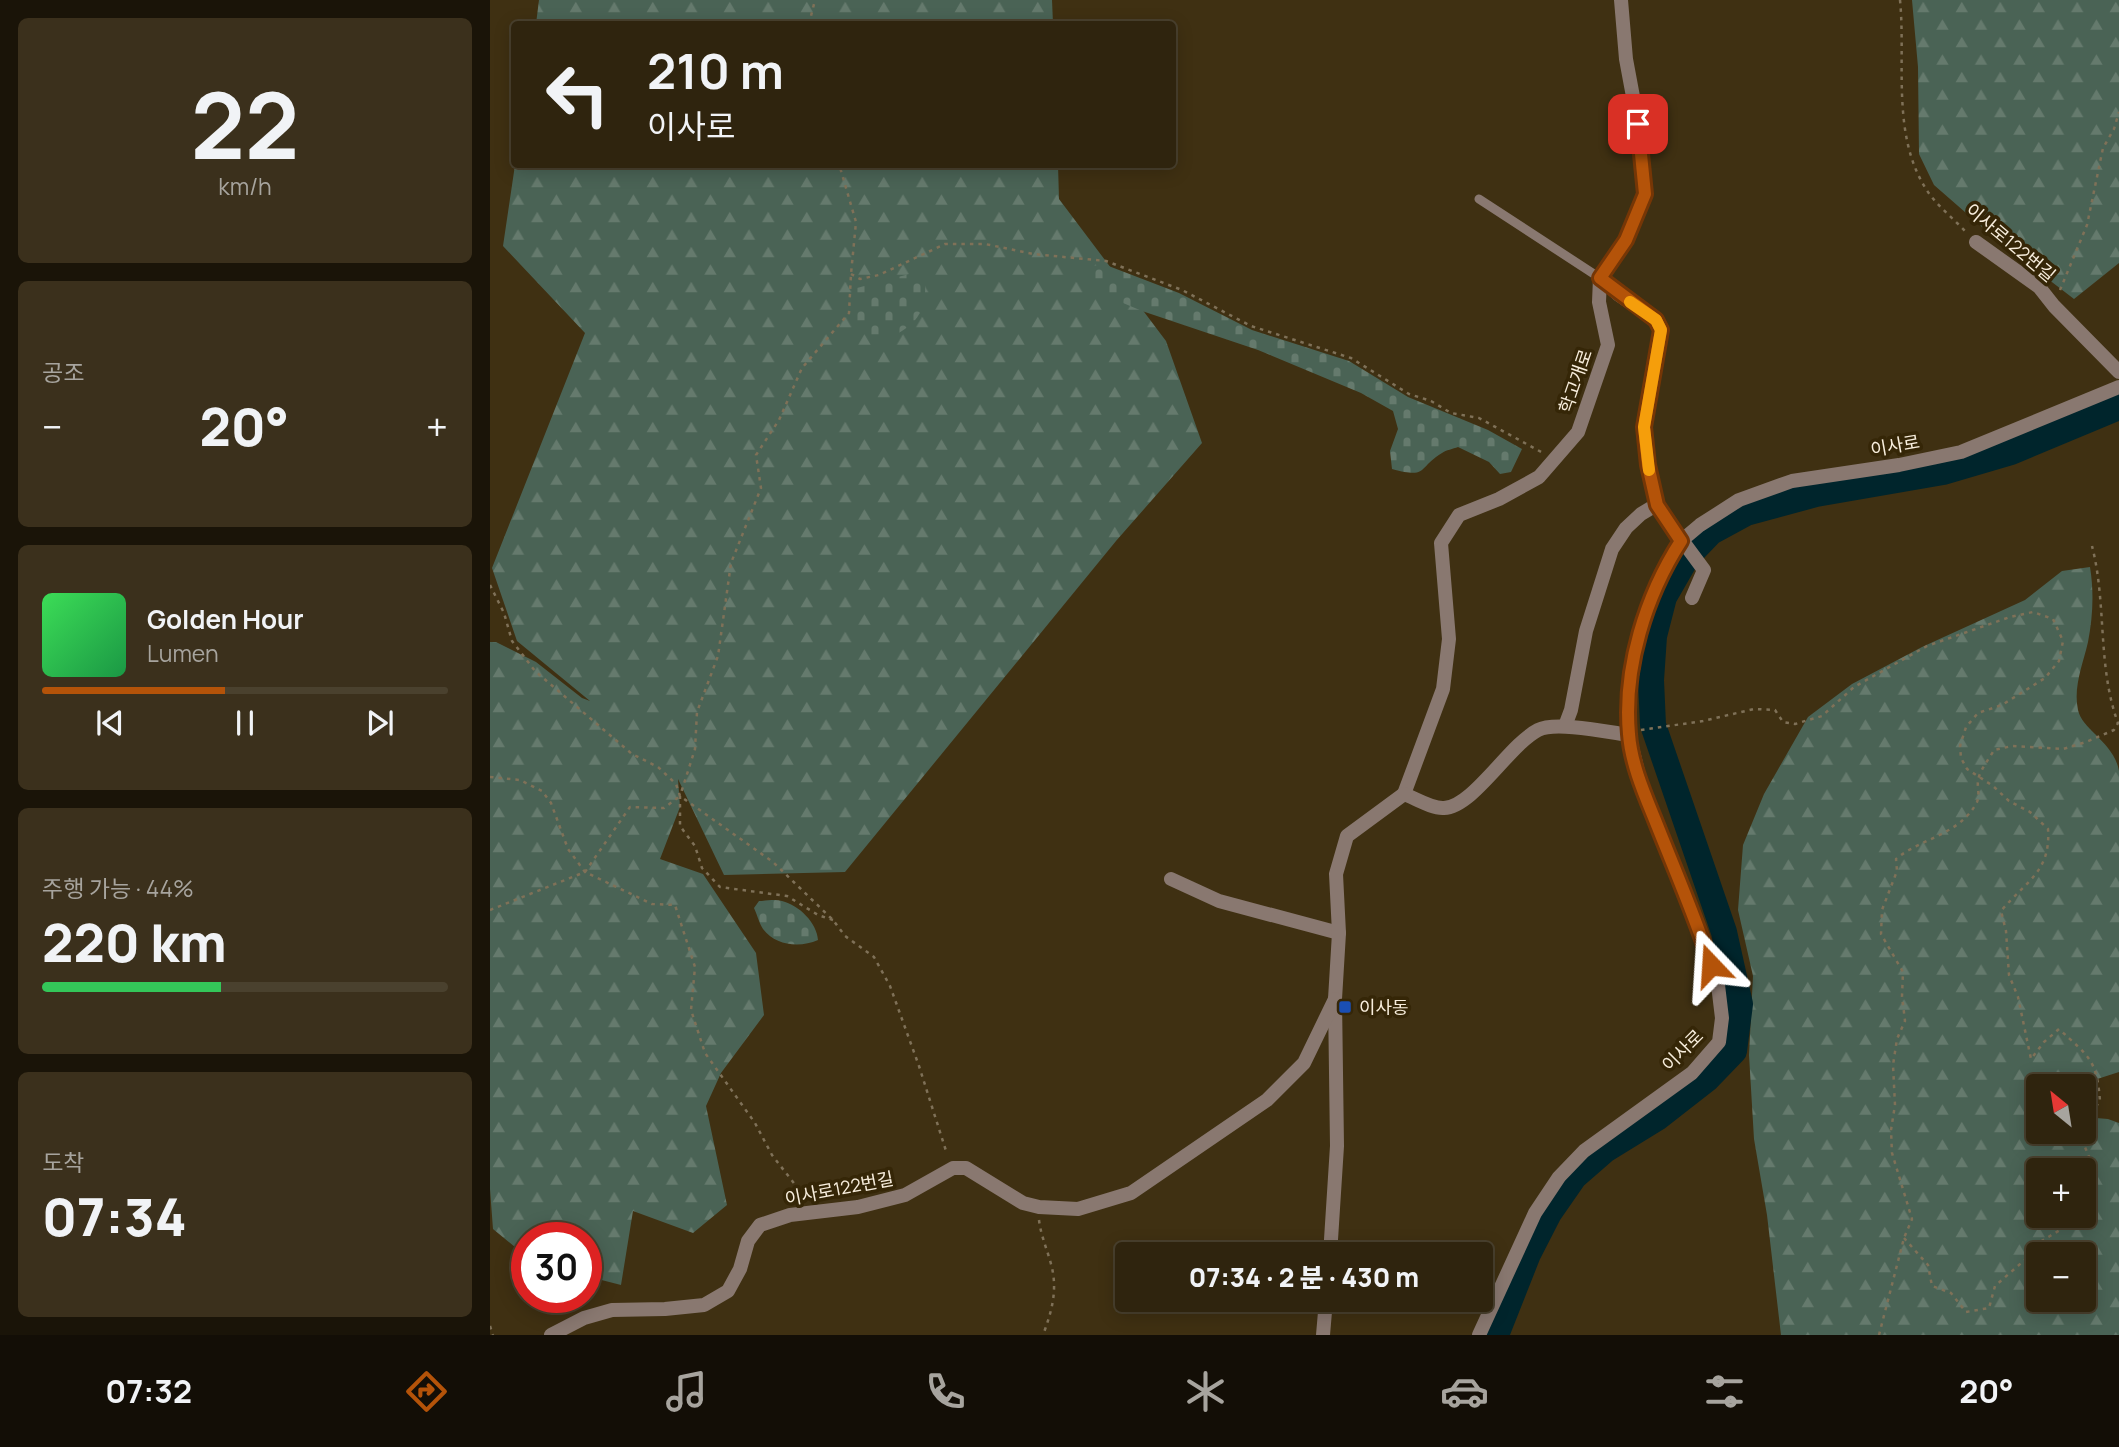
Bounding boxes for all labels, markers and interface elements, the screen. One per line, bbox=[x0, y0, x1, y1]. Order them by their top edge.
text: 210 m bbox=[647, 37, 784, 104]
icon: left bbox=[532, 49, 623, 140]
text: 22 bbox=[191, 62, 299, 186]
pin bbox=[1608, 94, 1668, 154]
text: 이사로 bbox=[647, 104, 735, 148]
icon: arrive bbox=[1619, 105, 1657, 143]
text: km/h bbox=[218, 170, 272, 202]
street label: 이사로122번길 bbox=[1961, 197, 2061, 287]
street label: 학고개로 bbox=[1553, 346, 1597, 416]
text: 공조 bbox=[42, 356, 84, 388]
text: 20° bbox=[199, 391, 289, 462]
text: − bbox=[42, 400, 63, 452]
text: + bbox=[426, 400, 448, 452]
street label: 이사로 bbox=[1868, 429, 1922, 461]
text: Golden Hour bbox=[147, 601, 304, 637]
text: Lumen bbox=[147, 637, 219, 669]
icon: previous bbox=[91, 704, 129, 742]
icon: pause bbox=[226, 704, 264, 742]
icon: next bbox=[361, 704, 399, 742]
text: 주행 가능 · 44% bbox=[42, 872, 194, 904]
text: 220 km bbox=[42, 907, 227, 978]
position arrow bbox=[1674, 928, 1748, 1002]
place label: 이사동 bbox=[1359, 995, 1409, 1019]
marker: 이사동 bbox=[1337, 999, 1353, 1015]
street label: 이사로 bbox=[1656, 1024, 1708, 1076]
north arrow bbox=[2026, 1074, 2096, 1144]
map controls bbox=[2026, 1074, 2096, 1312]
text: 도착 bbox=[42, 1146, 84, 1178]
button: + bbox=[2026, 1158, 2096, 1228]
street label: 이사로122번길 bbox=[783, 1166, 895, 1210]
text: 07:34 bbox=[42, 1181, 187, 1252]
speed limit sign: 30 bbox=[511, 1222, 602, 1313]
button: − bbox=[2026, 1242, 2096, 1312]
text: 07:34 · 2 분 · 430 m bbox=[1189, 1259, 1419, 1295]
icon: directions bbox=[402, 1367, 451, 1416]
icon: music bbox=[662, 1367, 711, 1416]
icon: phone bbox=[921, 1367, 970, 1416]
icon: climate bbox=[1181, 1367, 1230, 1416]
icon: car bbox=[1440, 1367, 1489, 1416]
icon: filters bbox=[1700, 1367, 1749, 1416]
text: 07:32 bbox=[105, 1369, 192, 1413]
text: 20° bbox=[1959, 1369, 2014, 1413]

